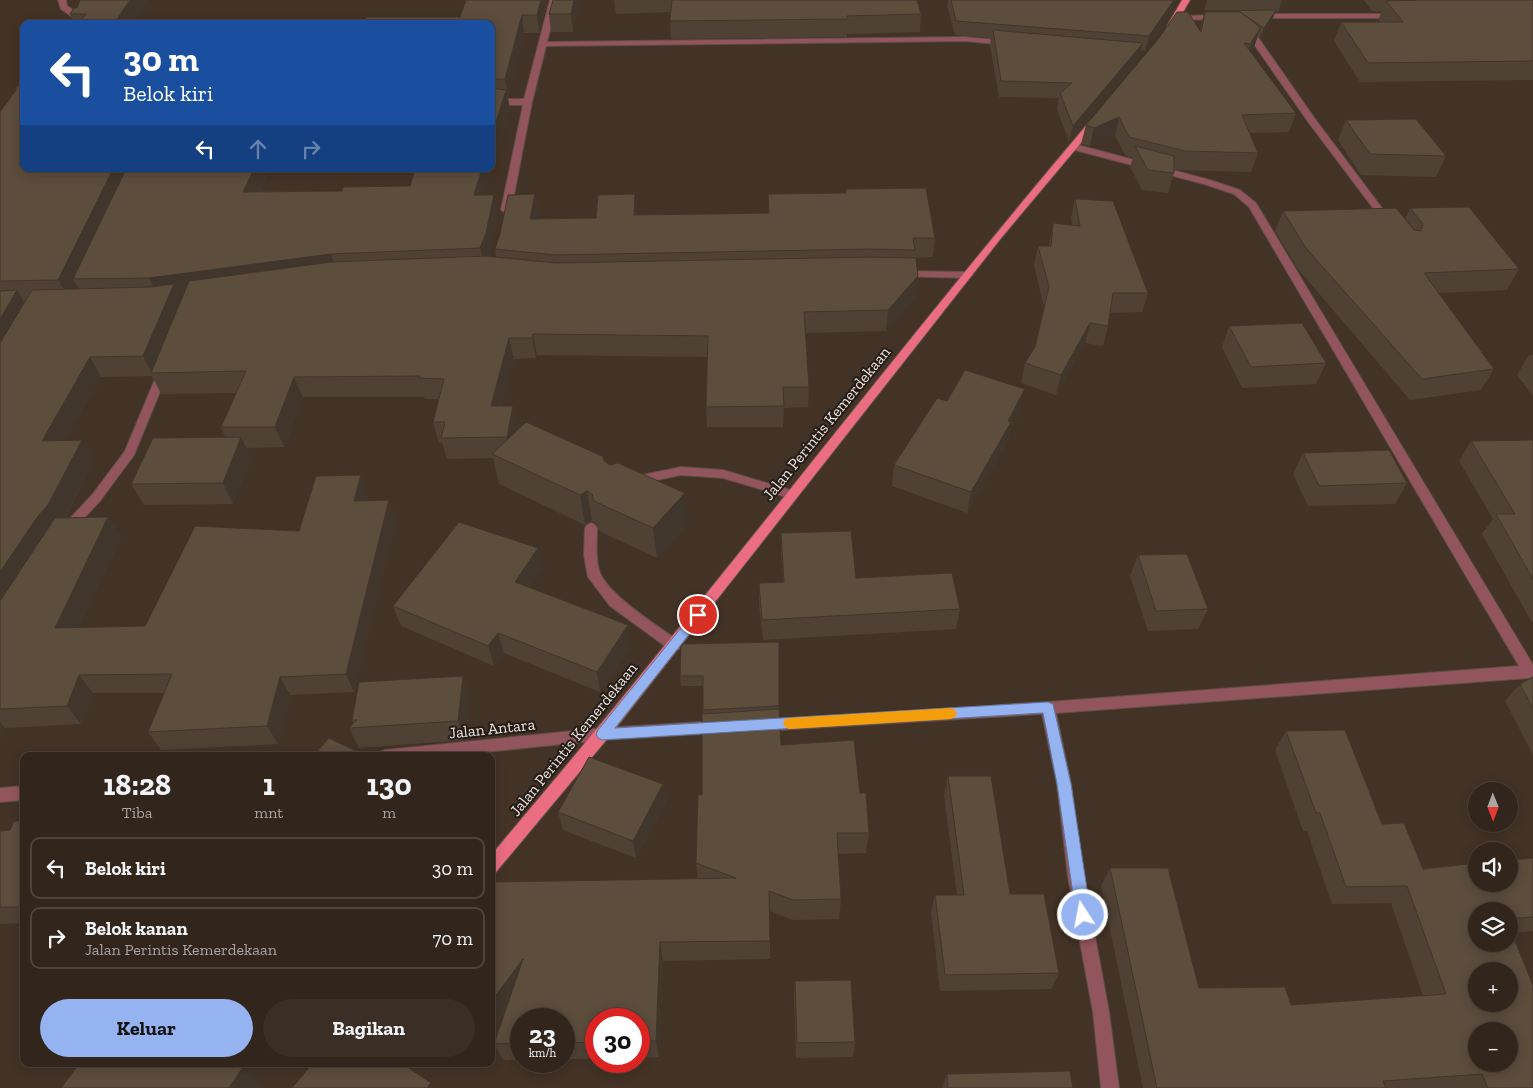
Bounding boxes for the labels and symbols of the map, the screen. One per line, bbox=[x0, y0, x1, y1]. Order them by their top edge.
street label: Jalan Perintis Kemerdekaan bbox=[759, 342, 895, 504]
pin bbox=[677, 594, 719, 636]
street label: Jalan Perintis Kemerdekaan bbox=[506, 658, 642, 820]
street label: Jalan Antara bbox=[448, 714, 536, 742]
north arrow bbox=[1468, 782, 1518, 832]
position arrow bbox=[1056, 888, 1108, 940]
speed limit sign: 30 bbox=[585, 1008, 650, 1073]

